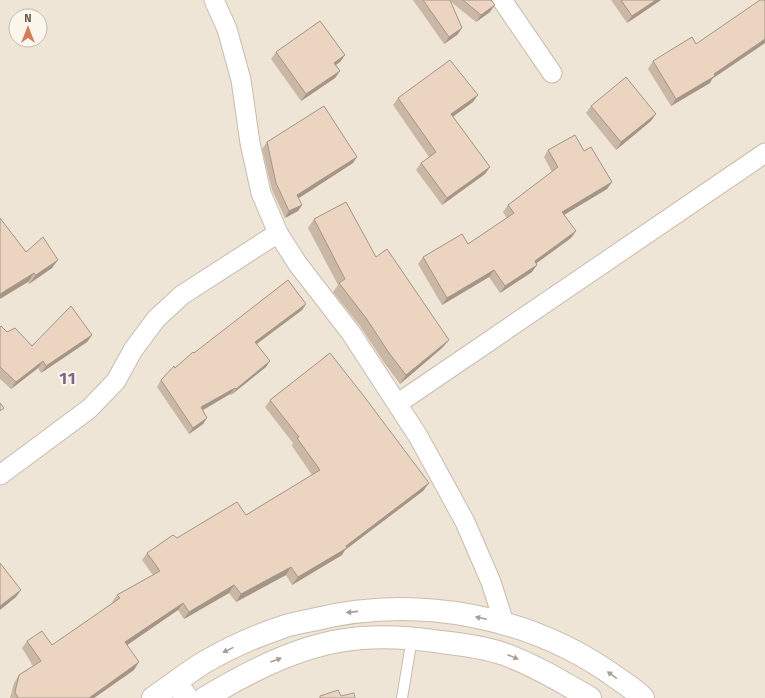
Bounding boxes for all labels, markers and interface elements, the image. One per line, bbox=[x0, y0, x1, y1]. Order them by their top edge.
north arrow bbox=[8, 8, 48, 48]
text: N bbox=[24, 12, 32, 25]
district label: 11 bbox=[59, 368, 77, 389]
one-way arrow bbox=[346, 609, 358, 615]
one-way arrow bbox=[475, 615, 487, 621]
one-way arrow bbox=[223, 647, 234, 653]
one-way arrow bbox=[507, 655, 519, 661]
one-way arrow bbox=[271, 657, 283, 663]
one-way arrow bbox=[607, 671, 617, 679]

